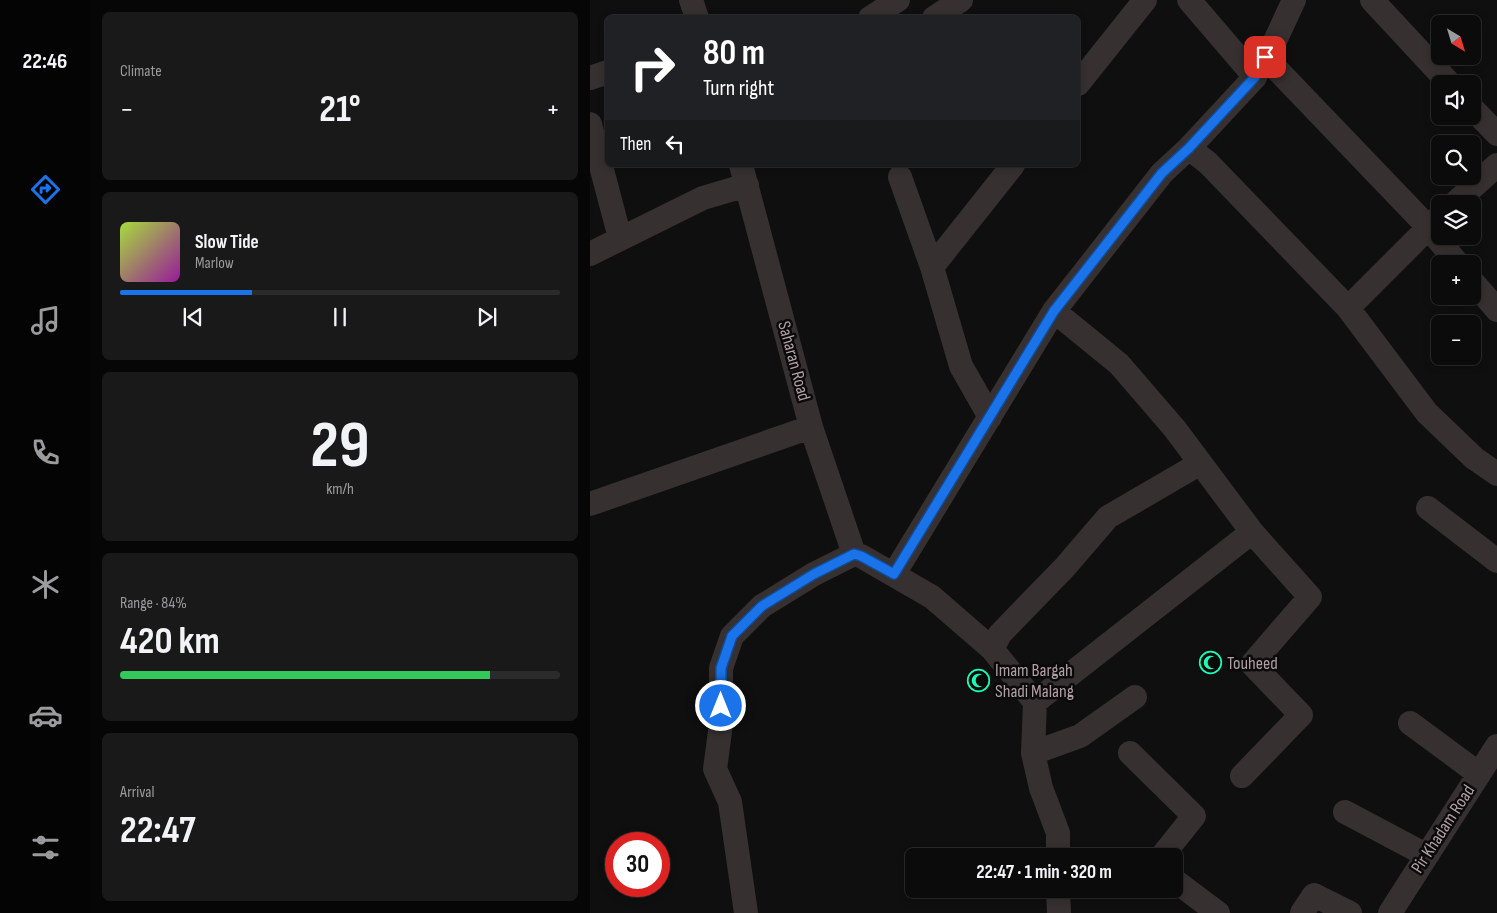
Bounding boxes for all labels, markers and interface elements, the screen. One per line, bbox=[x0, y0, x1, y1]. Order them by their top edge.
north arrow bbox=[1431, 15, 1481, 65]
map controls bbox=[1431, 15, 1481, 365]
text: 80 m bbox=[703, 32, 765, 75]
icon: right bbox=[620, 35, 685, 100]
pin bbox=[1244, 36, 1286, 78]
icon: arrive bbox=[1251, 43, 1279, 71]
text: 22:46 bbox=[23, 48, 67, 75]
text: Climate bbox=[120, 62, 162, 81]
text: Turn right bbox=[703, 75, 774, 102]
button: sound bbox=[1431, 75, 1481, 125]
text: 21° bbox=[319, 87, 361, 132]
text: − bbox=[120, 93, 134, 126]
text: + bbox=[546, 93, 560, 126]
icon: left bbox=[661, 130, 689, 158]
text: Then bbox=[620, 133, 651, 156]
button: search bbox=[1431, 135, 1481, 185]
icon: directions bbox=[28, 172, 63, 207]
button: layers bbox=[1431, 195, 1481, 245]
text: Slow Tide bbox=[195, 231, 259, 254]
text: Marlow bbox=[195, 254, 234, 273]
button: + bbox=[1431, 255, 1481, 305]
icon: music bbox=[28, 303, 63, 338]
icon: previous bbox=[179, 303, 207, 331]
icon: pause bbox=[326, 303, 354, 331]
icon: next bbox=[473, 303, 501, 331]
button: − bbox=[1431, 315, 1481, 365]
street label: Saharan Road bbox=[773, 319, 815, 403]
text: 29 bbox=[310, 408, 370, 486]
icon: phone bbox=[28, 435, 63, 470]
text: km/h bbox=[326, 480, 354, 499]
icon: climate bbox=[28, 567, 63, 602]
text: Range · 84% bbox=[120, 594, 187, 613]
text: 420 km bbox=[120, 619, 220, 664]
mosque icon: Touheed bbox=[1199, 651, 1223, 675]
place label: Touheed bbox=[1227, 653, 1278, 674]
place label: Imam Bargah Shadi Malang bbox=[995, 660, 1074, 702]
mosque icon: Imam Bargah Shadi Malang bbox=[967, 668, 991, 692]
position arrow bbox=[694, 679, 746, 731]
icon: car bbox=[28, 698, 63, 733]
street label: Pir Khadam Road bbox=[1407, 781, 1479, 877]
text: Arrival bbox=[120, 783, 154, 802]
text: 22:47 bbox=[120, 808, 196, 853]
icon: filters bbox=[28, 830, 63, 865]
speed limit sign: 30 bbox=[605, 832, 670, 897]
text: 22:47 · 1 min · 320 m bbox=[976, 861, 1112, 884]

